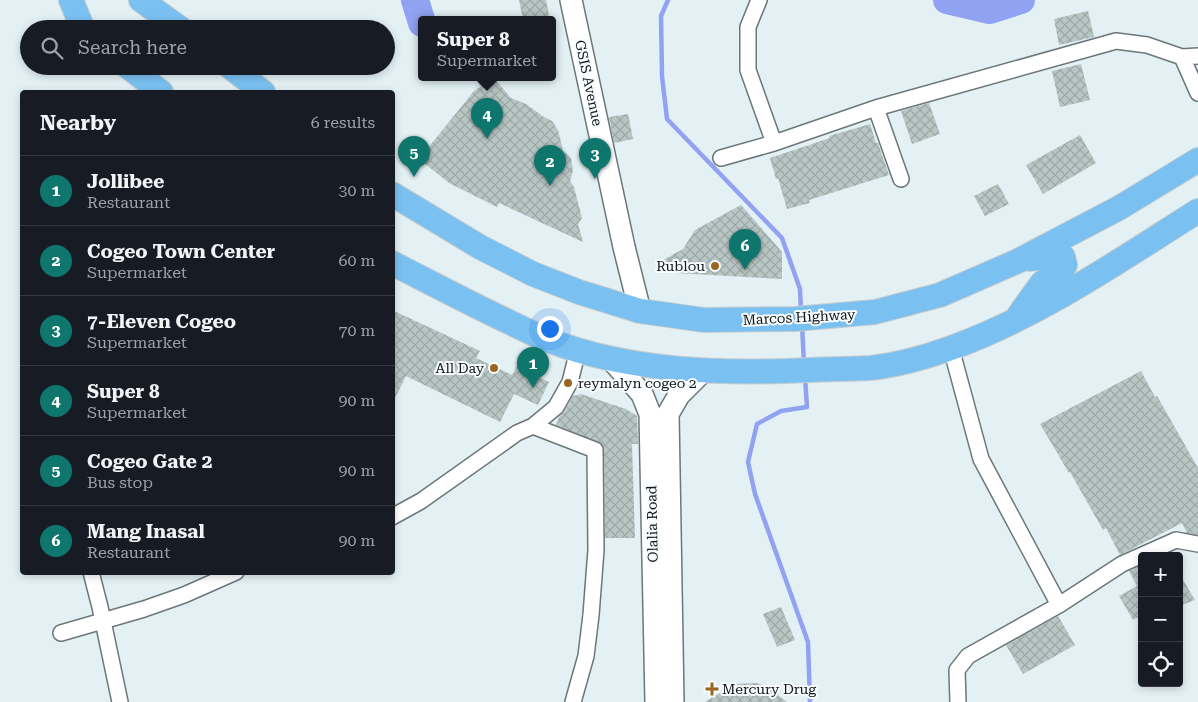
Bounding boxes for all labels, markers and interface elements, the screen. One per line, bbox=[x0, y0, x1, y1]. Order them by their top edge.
popup bbox=[418, 16, 556, 81]
search box bbox=[20, 20, 395, 75]
text: Super 8 bbox=[437, 28, 510, 51]
icon: search bbox=[38, 34, 66, 62]
text: Search here bbox=[78, 36, 187, 59]
street label: GSIS Avenue bbox=[572, 39, 606, 128]
text: Supermarket bbox=[437, 51, 537, 70]
pin: 4 bbox=[471, 98, 503, 139]
text: Nearby bbox=[40, 111, 116, 135]
text: 6 results bbox=[311, 113, 375, 132]
pin: 5 bbox=[398, 136, 430, 177]
pin: 3 bbox=[579, 138, 611, 179]
pin: 2 bbox=[534, 145, 566, 186]
text: Jollibee bbox=[87, 170, 164, 193]
text: 1 bbox=[52, 181, 60, 200]
text: 30 m bbox=[338, 181, 375, 200]
text: Restaurant bbox=[87, 193, 170, 212]
pin: 6 bbox=[729, 229, 761, 270]
text: Cogeo Town Center bbox=[87, 240, 275, 263]
text: 2 bbox=[52, 251, 60, 270]
text: 60 m bbox=[338, 251, 375, 270]
place label: Rublou bbox=[656, 258, 705, 274]
marker: Rublou bbox=[709, 260, 721, 272]
text: Supermarket bbox=[87, 263, 187, 282]
street label: Marcos Highway bbox=[742, 306, 857, 328]
text: 7-Eleven Cogeo bbox=[87, 310, 236, 333]
your location bbox=[537, 316, 563, 342]
text: 3 bbox=[52, 321, 60, 340]
text: 70 m bbox=[338, 321, 375, 340]
text: Supermarket bbox=[87, 333, 187, 352]
pin: 1 bbox=[517, 347, 549, 388]
place label: All Day bbox=[435, 360, 485, 376]
marker: All Day bbox=[488, 362, 500, 374]
place label: reymalyn cogeo 2 bbox=[578, 375, 697, 391]
marker: reymalyn cogeo 2 bbox=[562, 377, 574, 389]
text: Super 8 bbox=[87, 380, 160, 403]
text: 4 bbox=[52, 391, 60, 410]
text: 90 m bbox=[338, 391, 375, 410]
text: Supermarket bbox=[87, 403, 187, 422]
text: Cogeo Gate 2 bbox=[87, 450, 212, 473]
text: 5 bbox=[52, 461, 60, 480]
text: 90 m bbox=[338, 461, 375, 480]
text: Bus stop bbox=[87, 473, 153, 492]
street label: Olalia Road bbox=[643, 485, 661, 563]
text: Mang Inasal bbox=[87, 520, 205, 543]
text: 6 bbox=[52, 531, 60, 550]
text: 90 m bbox=[338, 531, 375, 550]
text: Restaurant bbox=[87, 543, 170, 562]
map controls bbox=[1138, 552, 1183, 687]
button: + bbox=[1138, 552, 1183, 597]
button: − bbox=[1138, 597, 1183, 642]
button: locate bbox=[1138, 642, 1183, 687]
place label: Mercury Drug bbox=[722, 681, 816, 697]
marker: Mercury Drug bbox=[706, 683, 718, 695]

